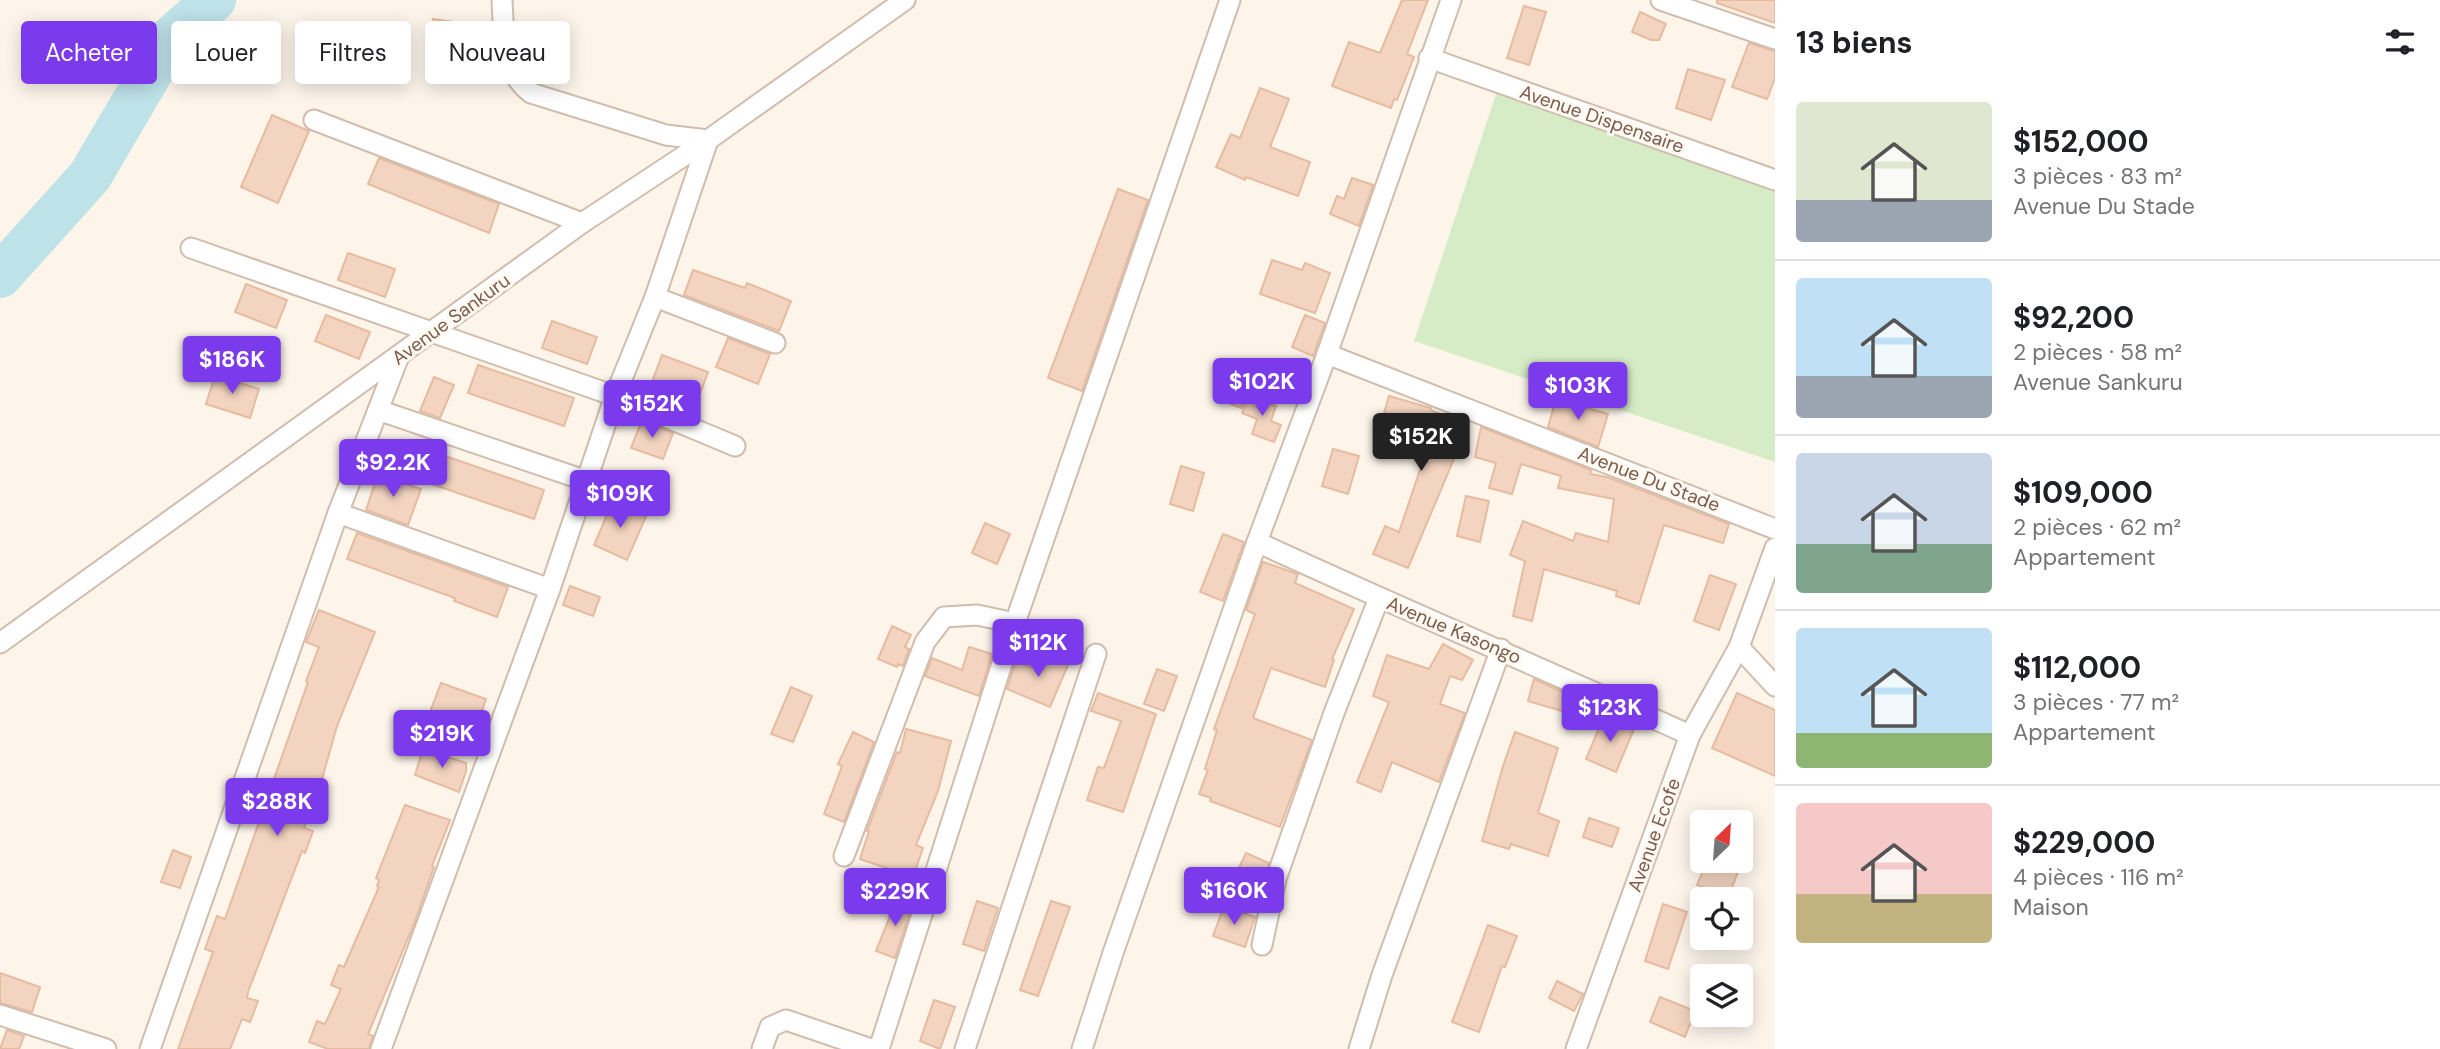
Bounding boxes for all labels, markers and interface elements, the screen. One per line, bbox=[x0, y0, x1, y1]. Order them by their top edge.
chip: Acheter bbox=[21, 21, 157, 84]
chip: Louer bbox=[171, 21, 281, 84]
chip: Filtres bbox=[295, 21, 411, 84]
chip: Nouveau bbox=[425, 21, 570, 84]
text: 13 biens bbox=[1796, 23, 1912, 62]
icon: filters bbox=[2381, 23, 2419, 61]
street label: Avenue Dispensaire bbox=[1516, 79, 1688, 159]
text: $152,000 bbox=[2013, 122, 2149, 161]
icon: home bbox=[1852, 130, 1936, 214]
text: 3 pièces · 83 m² bbox=[2013, 161, 2182, 191]
text: Avenue Du Stade bbox=[2013, 191, 2195, 221]
street label: Avenue Sankuru bbox=[387, 268, 515, 370]
text: $92,200 bbox=[2013, 298, 2134, 337]
icon: home bbox=[1852, 306, 1936, 390]
pin: $186K bbox=[183, 336, 281, 396]
text: 2 pièces · 58 m² bbox=[2013, 337, 2182, 367]
text: $186K bbox=[199, 344, 265, 374]
pin: $102K bbox=[1213, 358, 1311, 418]
pin: $103K bbox=[1529, 362, 1627, 422]
text: $102K bbox=[1229, 366, 1295, 396]
text: Avenue Sankuru bbox=[2013, 367, 2183, 397]
text: $103K bbox=[1544, 370, 1612, 400]
pin: $152K bbox=[603, 380, 701, 440]
text: $152K bbox=[620, 388, 684, 418]
pin: $152K bbox=[1372, 414, 1470, 473]
text: $152K bbox=[1389, 421, 1453, 451]
pin: $92.2K bbox=[336, 440, 450, 499]
street label: Avenue Du Stade bbox=[1574, 440, 1724, 518]
text: $92.2K bbox=[355, 447, 431, 477]
pin: $109K bbox=[571, 470, 669, 530]
text: $109,000 bbox=[2013, 473, 2153, 512]
text: $109K bbox=[586, 478, 654, 508]
icon: home bbox=[1852, 481, 1936, 565]
text: 2 pièces · 62 m² bbox=[2013, 512, 2181, 542]
text: Appartement bbox=[2013, 542, 2156, 572]
street label: Avenue Kasongo bbox=[1383, 590, 1525, 670]
pin: $112K bbox=[989, 620, 1087, 679]
text: $112K bbox=[1009, 627, 1067, 657]
text: $112,000 bbox=[2013, 648, 2141, 687]
icon: home bbox=[1852, 656, 1936, 740]
pin: $123K bbox=[1561, 684, 1659, 744]
text: 3 pièces · 77 m² bbox=[2013, 687, 2179, 717]
text: $123K bbox=[1578, 692, 1642, 722]
pin: $219K bbox=[393, 710, 491, 770]
text: Appartement bbox=[2013, 717, 2156, 747]
text: $219K bbox=[409, 718, 475, 748]
street label: Avenue Ecofe bbox=[1622, 775, 1686, 895]
pin: $288K bbox=[228, 778, 326, 838]
text: $288K bbox=[241, 786, 313, 816]
north arrow bbox=[1690, 810, 1754, 873]
map controls bbox=[1690, 810, 1753, 1027]
text: $229,000 bbox=[2013, 823, 2155, 862]
icon: home bbox=[1852, 831, 1936, 915]
text: 4 pièces · 116 m² bbox=[2013, 862, 2184, 892]
pin: $160K bbox=[1185, 867, 1283, 927]
pin: $229K bbox=[846, 869, 944, 928]
text: $160K bbox=[1200, 875, 1268, 905]
text: $229K bbox=[860, 876, 930, 906]
button: locate bbox=[1690, 887, 1753, 950]
text: Maison bbox=[2013, 892, 2089, 922]
button: layers bbox=[1690, 964, 1753, 1027]

